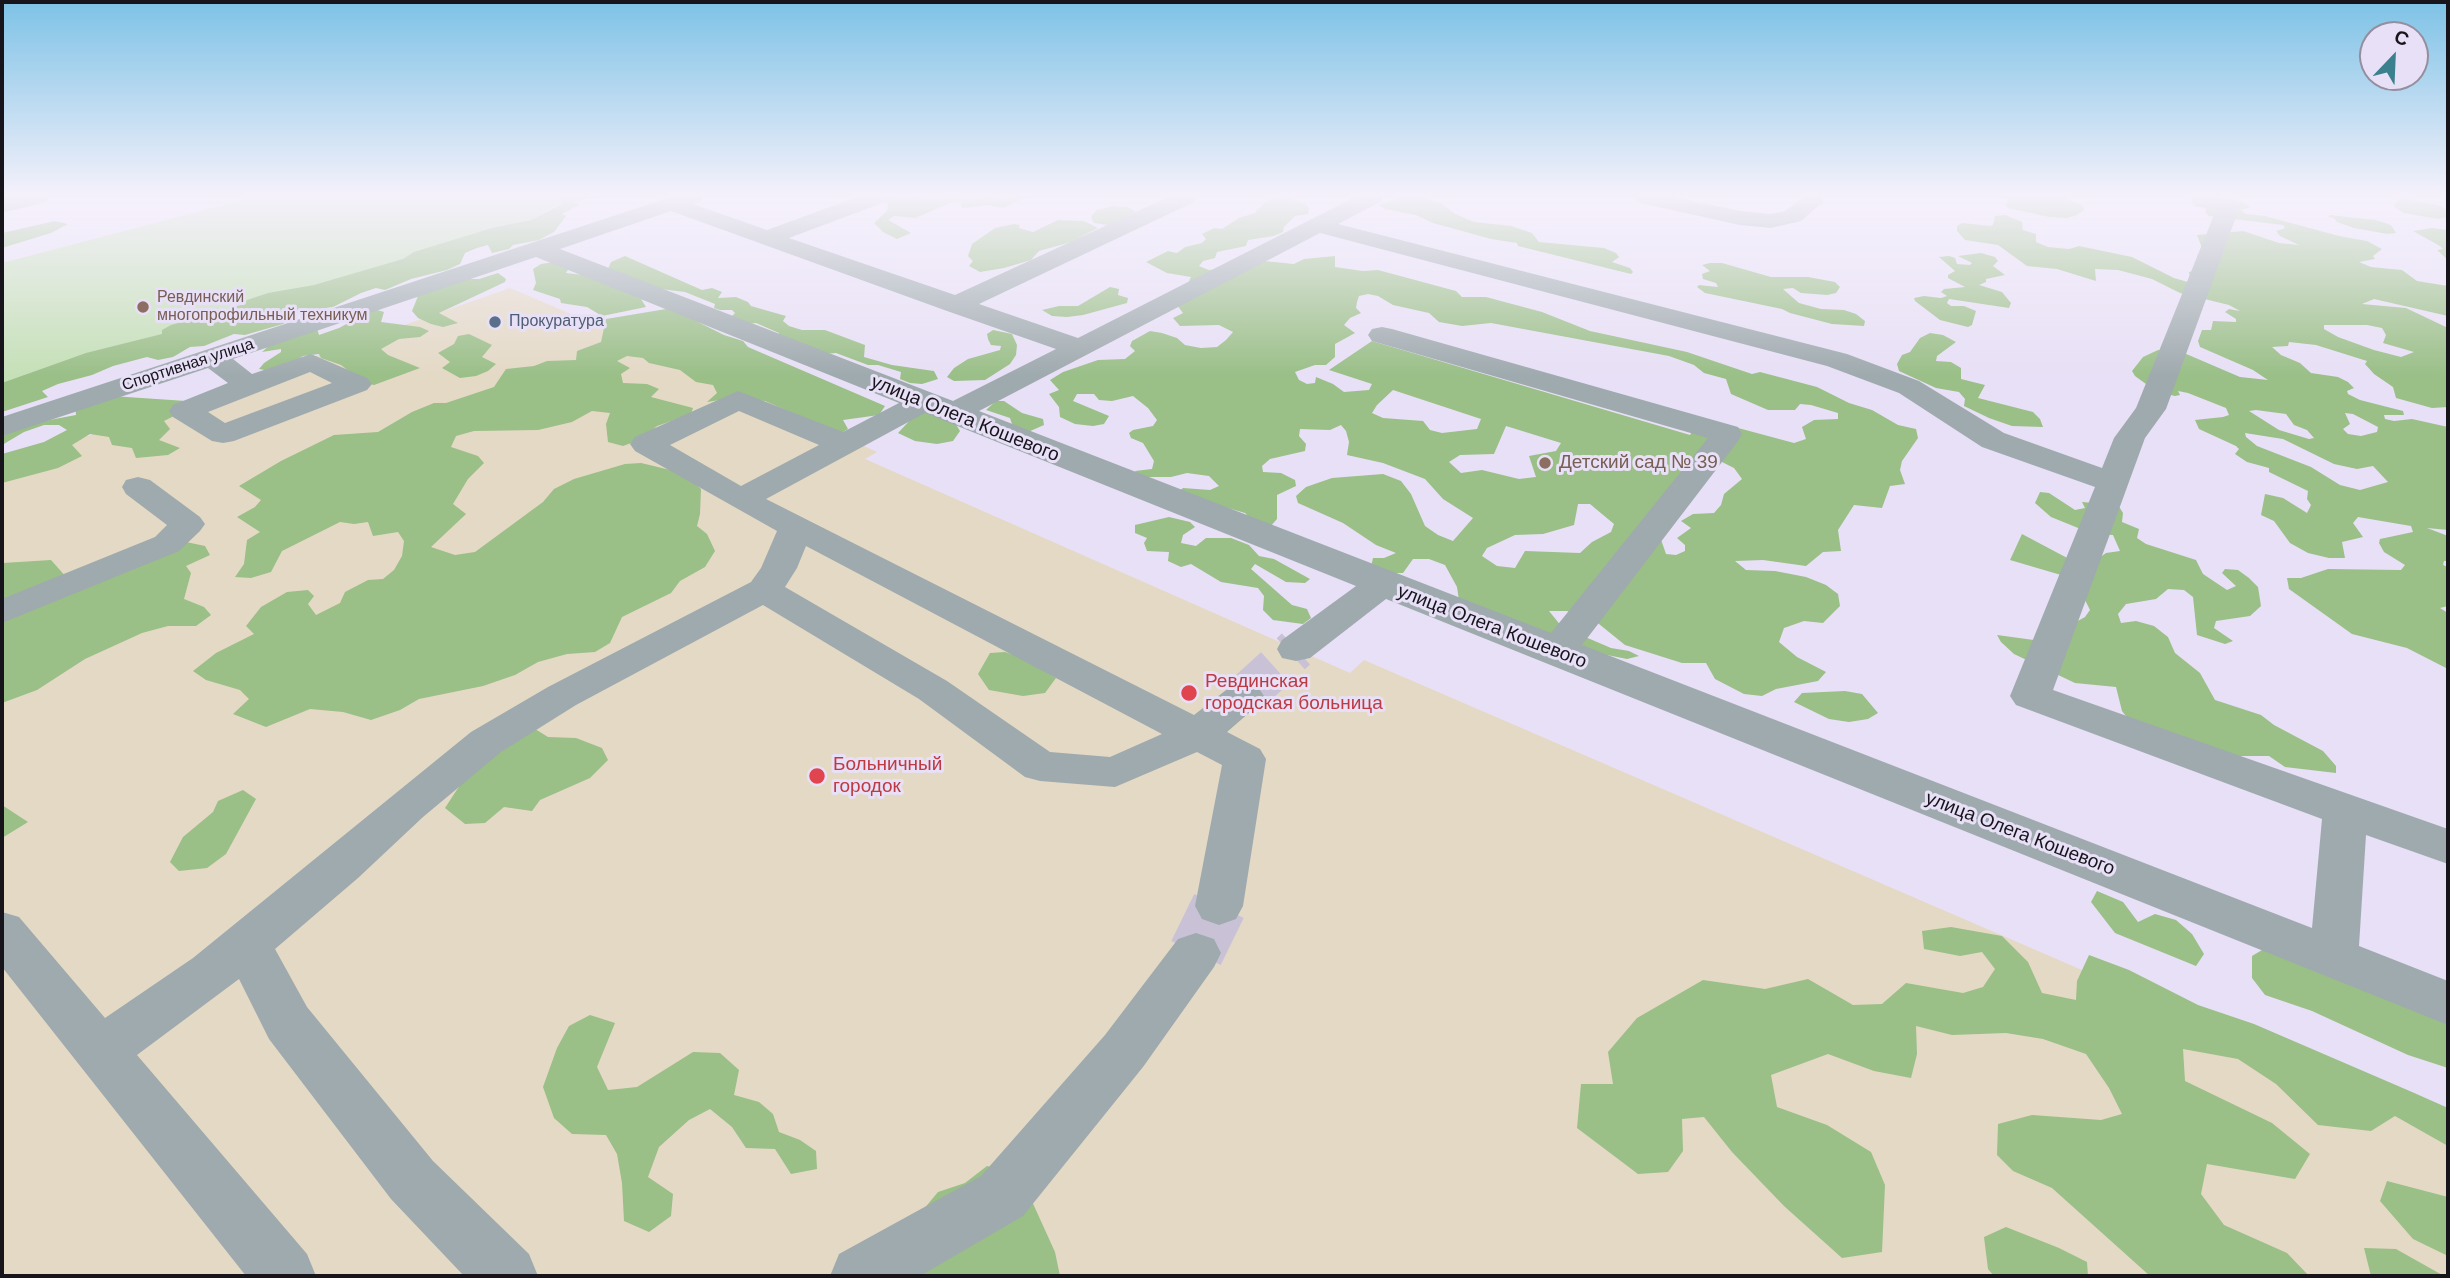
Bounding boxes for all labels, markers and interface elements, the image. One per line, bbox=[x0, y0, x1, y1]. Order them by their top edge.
north arrow bbox=[2359, 21, 2429, 91]
text: С bbox=[2391, 26, 2412, 50]
place label: Ревдинский многопрофильный техникум bbox=[157, 288, 368, 326]
marker: Ревдинский многопрофильный техникум bbox=[135, 299, 151, 315]
place label: Прокуратура bbox=[509, 312, 604, 332]
marker: Прокуратура bbox=[487, 314, 503, 330]
street label: Спортивная улица bbox=[120, 335, 256, 395]
street label: улица Олега Кошевого bbox=[868, 371, 1062, 467]
place label: Детский сад № 39 bbox=[1559, 452, 1718, 474]
marker: Детский сад № 39 bbox=[1537, 455, 1553, 471]
street label: улица Олега Кошевого bbox=[1394, 580, 1590, 674]
place label: Ревдинская городская больница bbox=[1205, 671, 1383, 715]
marker: Ревдинская городская больница bbox=[1179, 683, 1199, 703]
place label: Больничный городок bbox=[833, 754, 942, 798]
marker: Больничный городок bbox=[807, 766, 827, 786]
street label: улица Олега Кошевого bbox=[1922, 787, 2118, 881]

